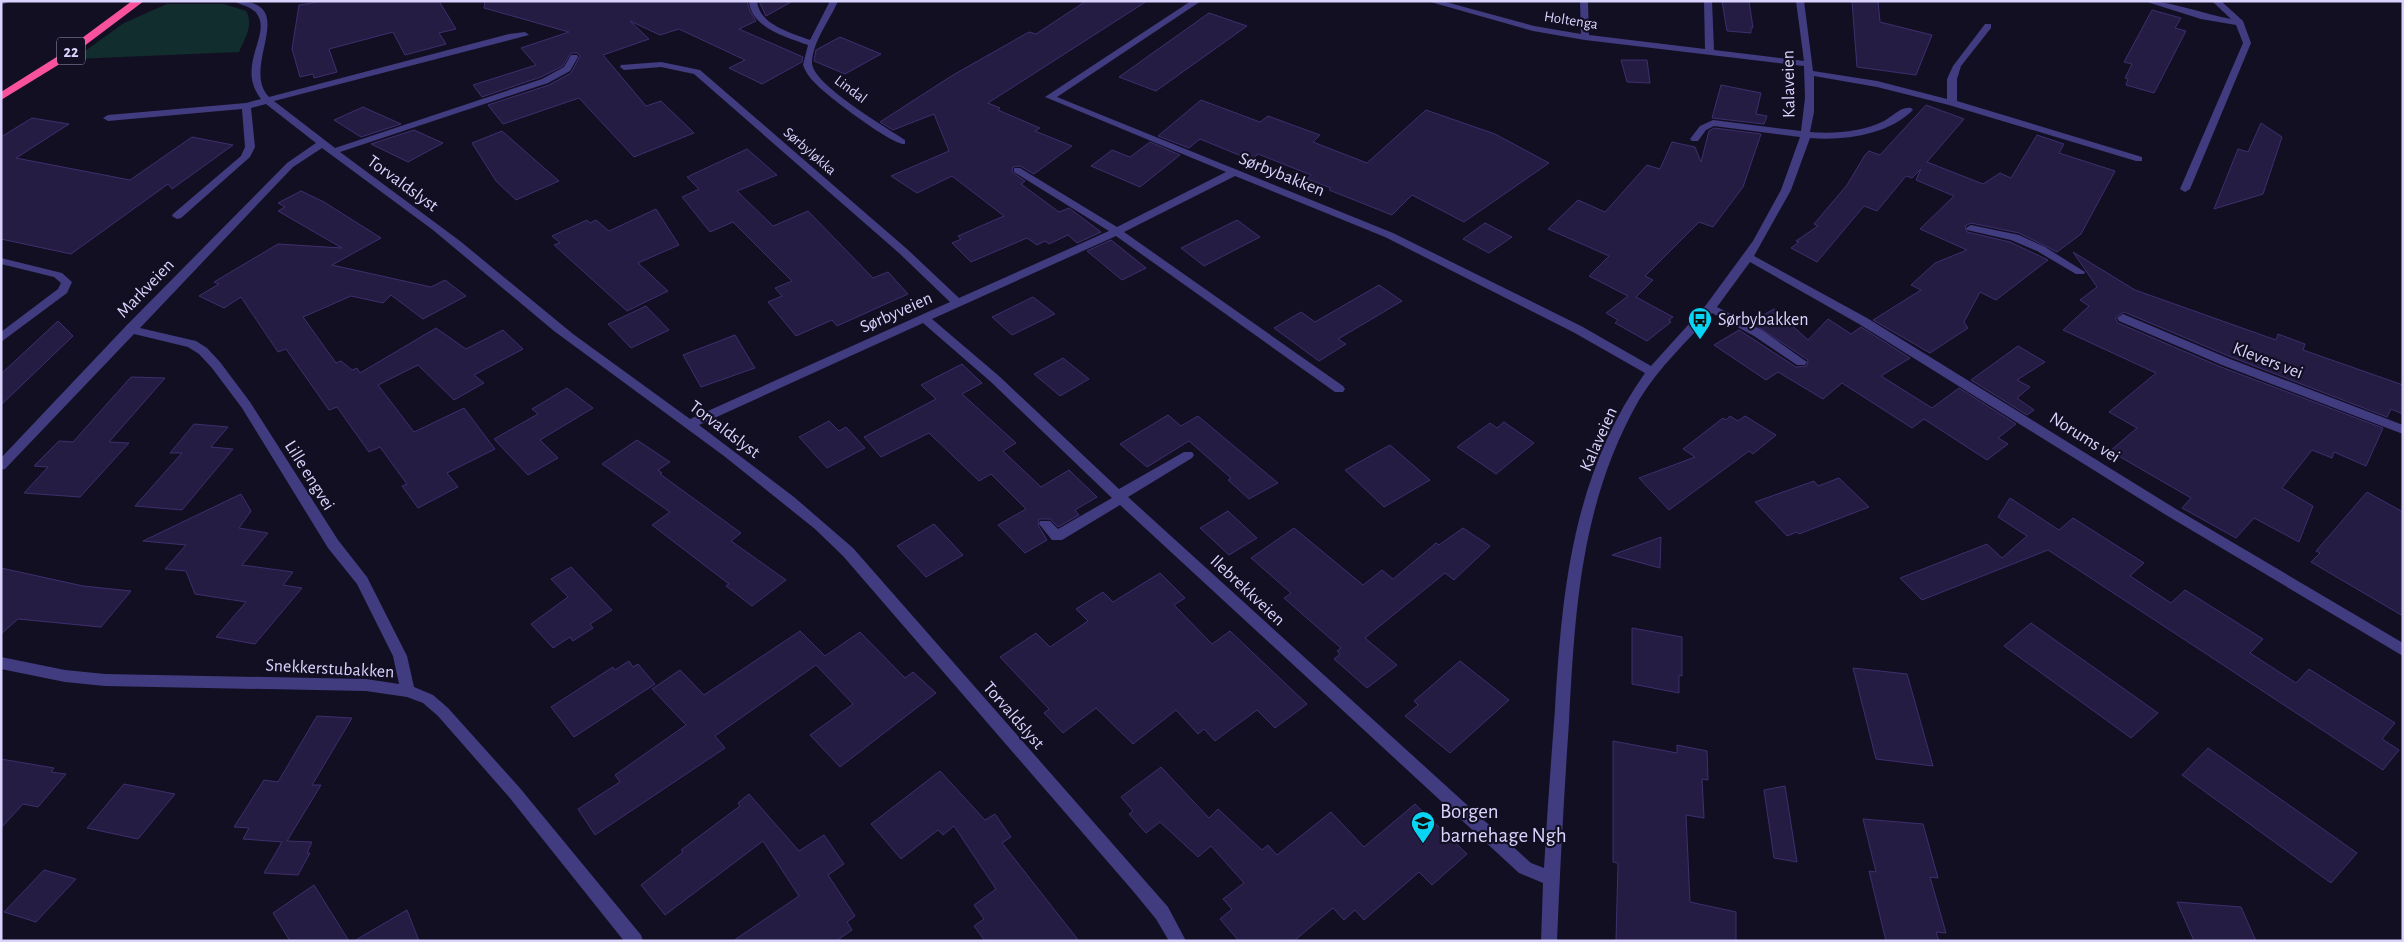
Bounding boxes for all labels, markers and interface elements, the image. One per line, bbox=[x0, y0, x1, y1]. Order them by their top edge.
street label: Holtenga bbox=[1543, 9, 1599, 32]
road number: 22 bbox=[57, 37, 85, 64]
street label: Kalaveien bbox=[1779, 50, 1799, 118]
street label: Lindal bbox=[832, 73, 870, 106]
street label: Sørbyløkka bbox=[781, 125, 839, 178]
street label: Sørbybakken bbox=[1236, 150, 1327, 200]
street label: Torvaldslyst bbox=[364, 152, 441, 216]
street label: Markveien bbox=[114, 256, 178, 321]
street label: Sørbyveien bbox=[858, 289, 935, 337]
bus stop icon: Sørbybakken bbox=[1687, 306, 1713, 340]
place label: Sørbybakken bbox=[1718, 311, 1809, 329]
street label: Klevers vei bbox=[2230, 339, 2305, 383]
street label: Torvaldslyst bbox=[686, 398, 763, 462]
street label: Kalaveien bbox=[1577, 405, 1621, 474]
street label: Norums vei bbox=[2046, 409, 2123, 467]
street label: Lille engvei bbox=[281, 438, 338, 514]
street label: Ilebrekkveien bbox=[1207, 552, 1288, 630]
street label: Snekkerstubakken bbox=[265, 657, 395, 681]
street label: Torvaldslyst bbox=[979, 678, 1047, 753]
place label: Borgen barnehage Ngh bbox=[1440, 801, 1567, 846]
school or university icon: Borgen barnehage Ngh bbox=[1410, 810, 1436, 844]

